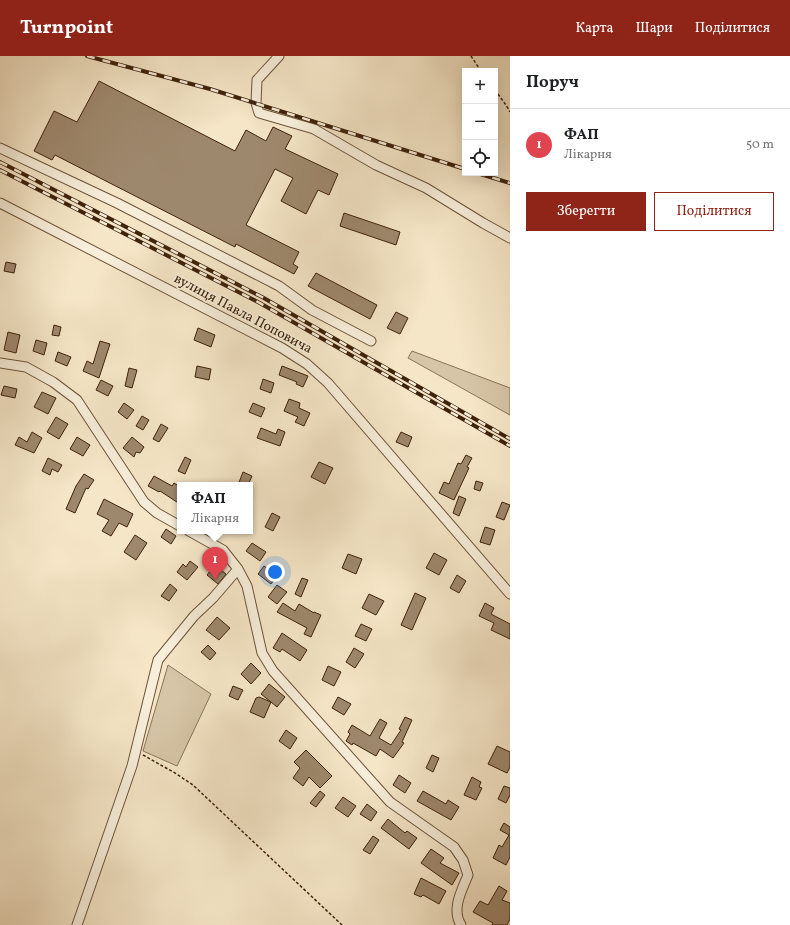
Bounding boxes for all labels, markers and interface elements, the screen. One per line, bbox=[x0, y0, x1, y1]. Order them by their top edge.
text: Turnpoint bbox=[20, 15, 113, 41]
text: Карта bbox=[576, 19, 614, 38]
text: Шари bbox=[636, 19, 673, 38]
text: Поділитися bbox=[695, 19, 770, 38]
map controls bbox=[462, 68, 498, 176]
button: + bbox=[462, 68, 498, 104]
text: Поруч bbox=[526, 71, 579, 94]
button: − bbox=[462, 104, 498, 140]
text: ФАП bbox=[564, 125, 599, 146]
text: 1 bbox=[536, 136, 542, 154]
text: 50 m bbox=[746, 136, 774, 154]
button: locate bbox=[462, 140, 498, 176]
text: Лікарня bbox=[564, 146, 612, 164]
button: Зберегти bbox=[526, 192, 646, 231]
button: Поділитися bbox=[654, 192, 774, 231]
street label: вулиця Павла Поповича bbox=[171, 269, 315, 359]
popup bbox=[177, 482, 253, 534]
text: ФАП bbox=[191, 489, 226, 510]
text: Лікарня bbox=[191, 510, 239, 528]
pin: 1 bbox=[202, 547, 228, 580]
your location bbox=[265, 562, 285, 582]

